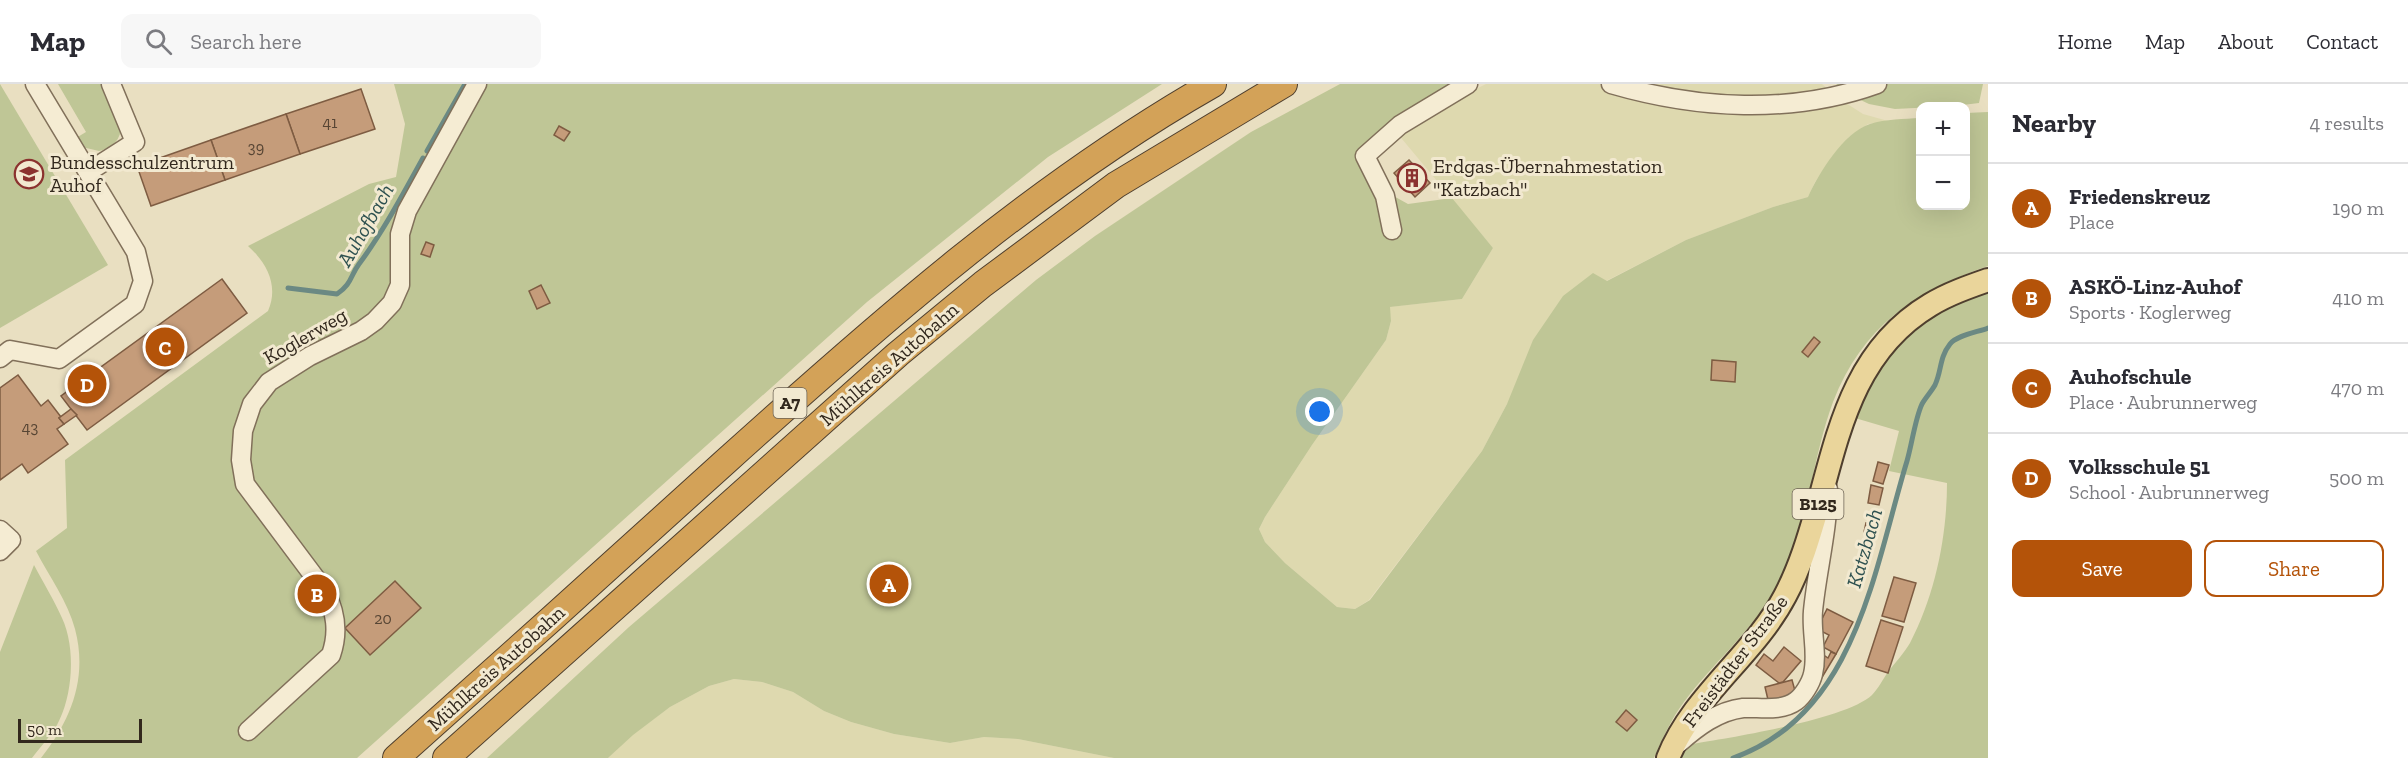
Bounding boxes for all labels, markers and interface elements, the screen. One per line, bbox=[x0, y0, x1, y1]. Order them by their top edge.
search box bbox=[121, 14, 541, 68]
text: Map bbox=[30, 25, 85, 58]
icon: search bbox=[142, 25, 175, 58]
text: Search here bbox=[190, 28, 302, 55]
text: Home bbox=[2058, 29, 2112, 54]
text: Map bbox=[2145, 29, 2185, 54]
text: About bbox=[2218, 29, 2273, 54]
text: Contact bbox=[2306, 29, 2378, 54]
map controls bbox=[1916, 102, 1970, 210]
button: + bbox=[1916, 102, 1970, 156]
text: Nearby bbox=[2012, 107, 2096, 139]
text: 4 results bbox=[2309, 111, 2384, 135]
house number: 41 bbox=[323, 113, 337, 132]
house number: 39 bbox=[248, 138, 264, 157]
place label: Bundesschulzentrum Auhof bbox=[50, 150, 235, 197]
place label: Erdgas-Übernahmestation "Katzbach" bbox=[1433, 154, 1663, 201]
button: − bbox=[1916, 156, 1970, 210]
school or university icon: Bundesschulzentrum Auhof bbox=[13, 158, 45, 190]
building icon: Erdgas-Übernahmestation "Katzbach" bbox=[1396, 162, 1428, 194]
water label: Auhofbach bbox=[331, 179, 399, 272]
text: Friedenskreuz bbox=[2069, 183, 2211, 210]
text: A bbox=[2025, 196, 2038, 220]
text: 190 m bbox=[2332, 196, 2384, 220]
text: Place bbox=[2069, 210, 2114, 234]
text: ASKÖ-Linz-Auhof bbox=[2069, 273, 2241, 300]
text: B bbox=[2025, 286, 2038, 310]
text: 410 m bbox=[2332, 286, 2384, 310]
street label: Mühlkreis Autobahn bbox=[815, 297, 964, 431]
text: Sports · Koglerweg bbox=[2069, 300, 2231, 324]
street label: Koglerweg bbox=[259, 303, 351, 369]
pin: C bbox=[146, 324, 184, 370]
pin: D bbox=[68, 362, 106, 406]
text: Auhofschule bbox=[2069, 363, 2191, 390]
text: C bbox=[2025, 376, 2038, 400]
text: 470 m bbox=[2331, 376, 2384, 400]
road number: A7 bbox=[774, 388, 806, 418]
text: Place · Aubrunnerweg bbox=[2069, 390, 2257, 414]
your location bbox=[1305, 397, 1334, 426]
house number: 43 bbox=[22, 418, 38, 437]
text: Volksschule 51 bbox=[2069, 453, 2210, 480]
text: D bbox=[2025, 466, 2038, 490]
text: 500 m bbox=[2329, 466, 2384, 490]
text: School · Aubrunnerweg bbox=[2069, 480, 2269, 504]
road number: B125 bbox=[1792, 489, 1844, 519]
water label: Katzbach bbox=[1841, 506, 1887, 590]
button: Save bbox=[2012, 540, 2192, 597]
button: Share bbox=[2204, 540, 2384, 597]
pin: A bbox=[870, 562, 908, 606]
pin: B bbox=[298, 572, 336, 616]
street label: Freistädter Straße bbox=[1677, 590, 1793, 732]
street label: Mühlkreis Autobahn bbox=[423, 600, 570, 736]
house number: 20 bbox=[374, 609, 392, 628]
scale bar bbox=[18, 716, 142, 744]
text: 50 m bbox=[27, 720, 62, 739]

